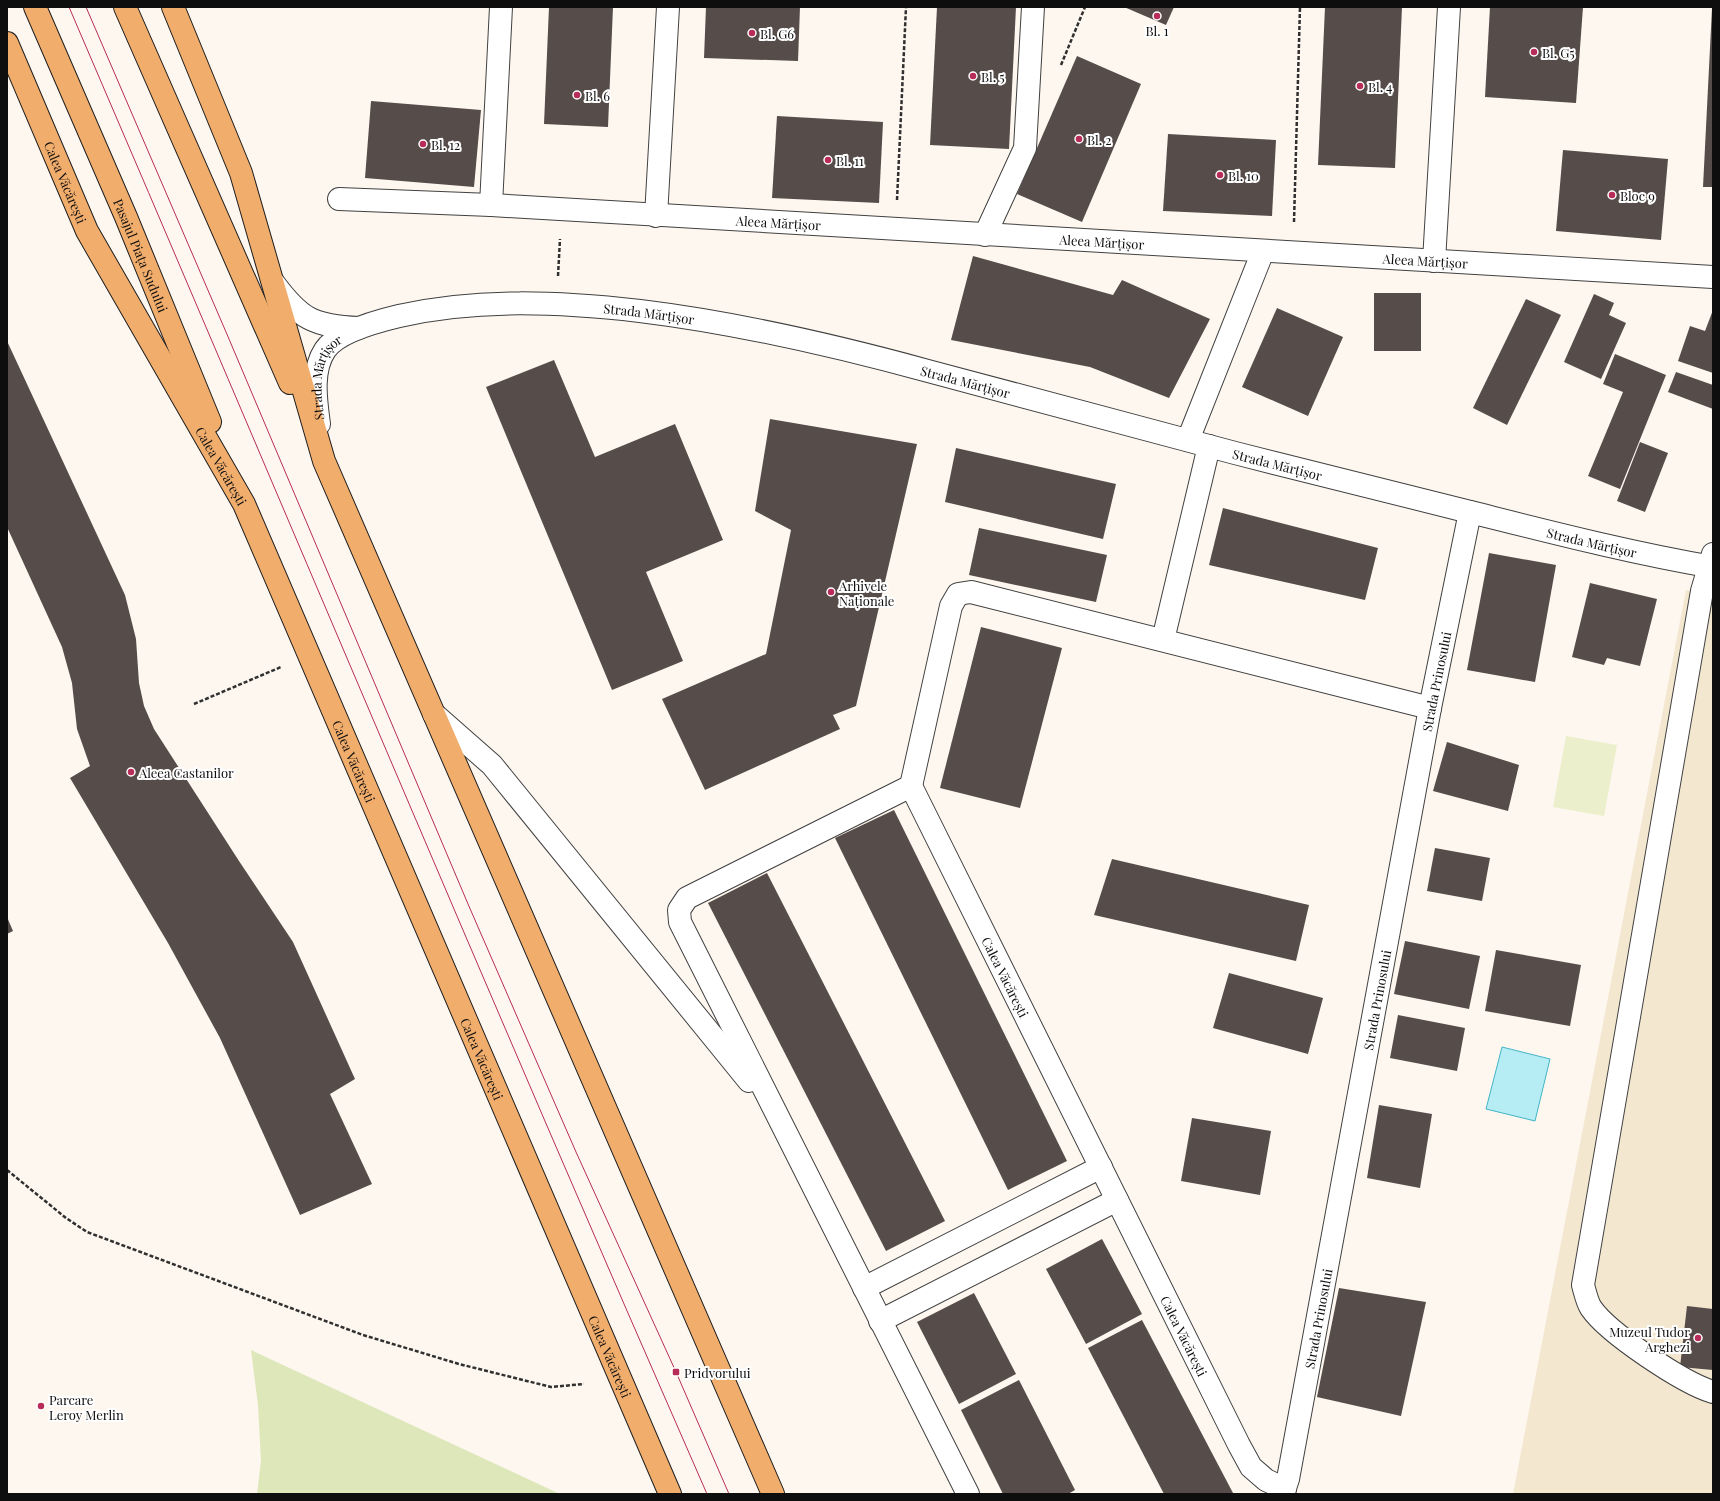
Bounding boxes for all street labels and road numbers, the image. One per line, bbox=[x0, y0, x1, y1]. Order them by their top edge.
street label: Calea Văcărești bbox=[41, 138, 91, 226]
street label: Pasajul Piața Sudului bbox=[110, 196, 173, 315]
street label: Aleea Mărțișor bbox=[734, 211, 822, 233]
street label: Aleea Mărțișor bbox=[1058, 230, 1145, 252]
street label: Aleea Mărțișor bbox=[1381, 249, 1469, 271]
street label: Strada Mărțișor bbox=[603, 299, 696, 327]
street label: Strada Mărțișor bbox=[307, 330, 345, 421]
street label: Strada Mărțișor bbox=[919, 361, 1012, 401]
street label: Calea Văcărești bbox=[193, 423, 251, 508]
street label: Strada Mărțișor bbox=[1231, 444, 1324, 483]
street label: Strada Mărțișor bbox=[1545, 523, 1639, 560]
street label: Strada Prinosului bbox=[1417, 630, 1454, 733]
street label: Calea Văcărești bbox=[329, 717, 380, 805]
street label: Calea Văcărești bbox=[979, 934, 1033, 1020]
street label: Strada Prinosului bbox=[1359, 948, 1394, 1051]
street label: Calea Văcărești bbox=[457, 1015, 508, 1102]
street label: Strada Prinosului bbox=[1300, 1267, 1335, 1370]
street label: Calea Văcărești bbox=[1157, 1293, 1212, 1379]
street label: Calea Văcărești bbox=[586, 1313, 636, 1400]

